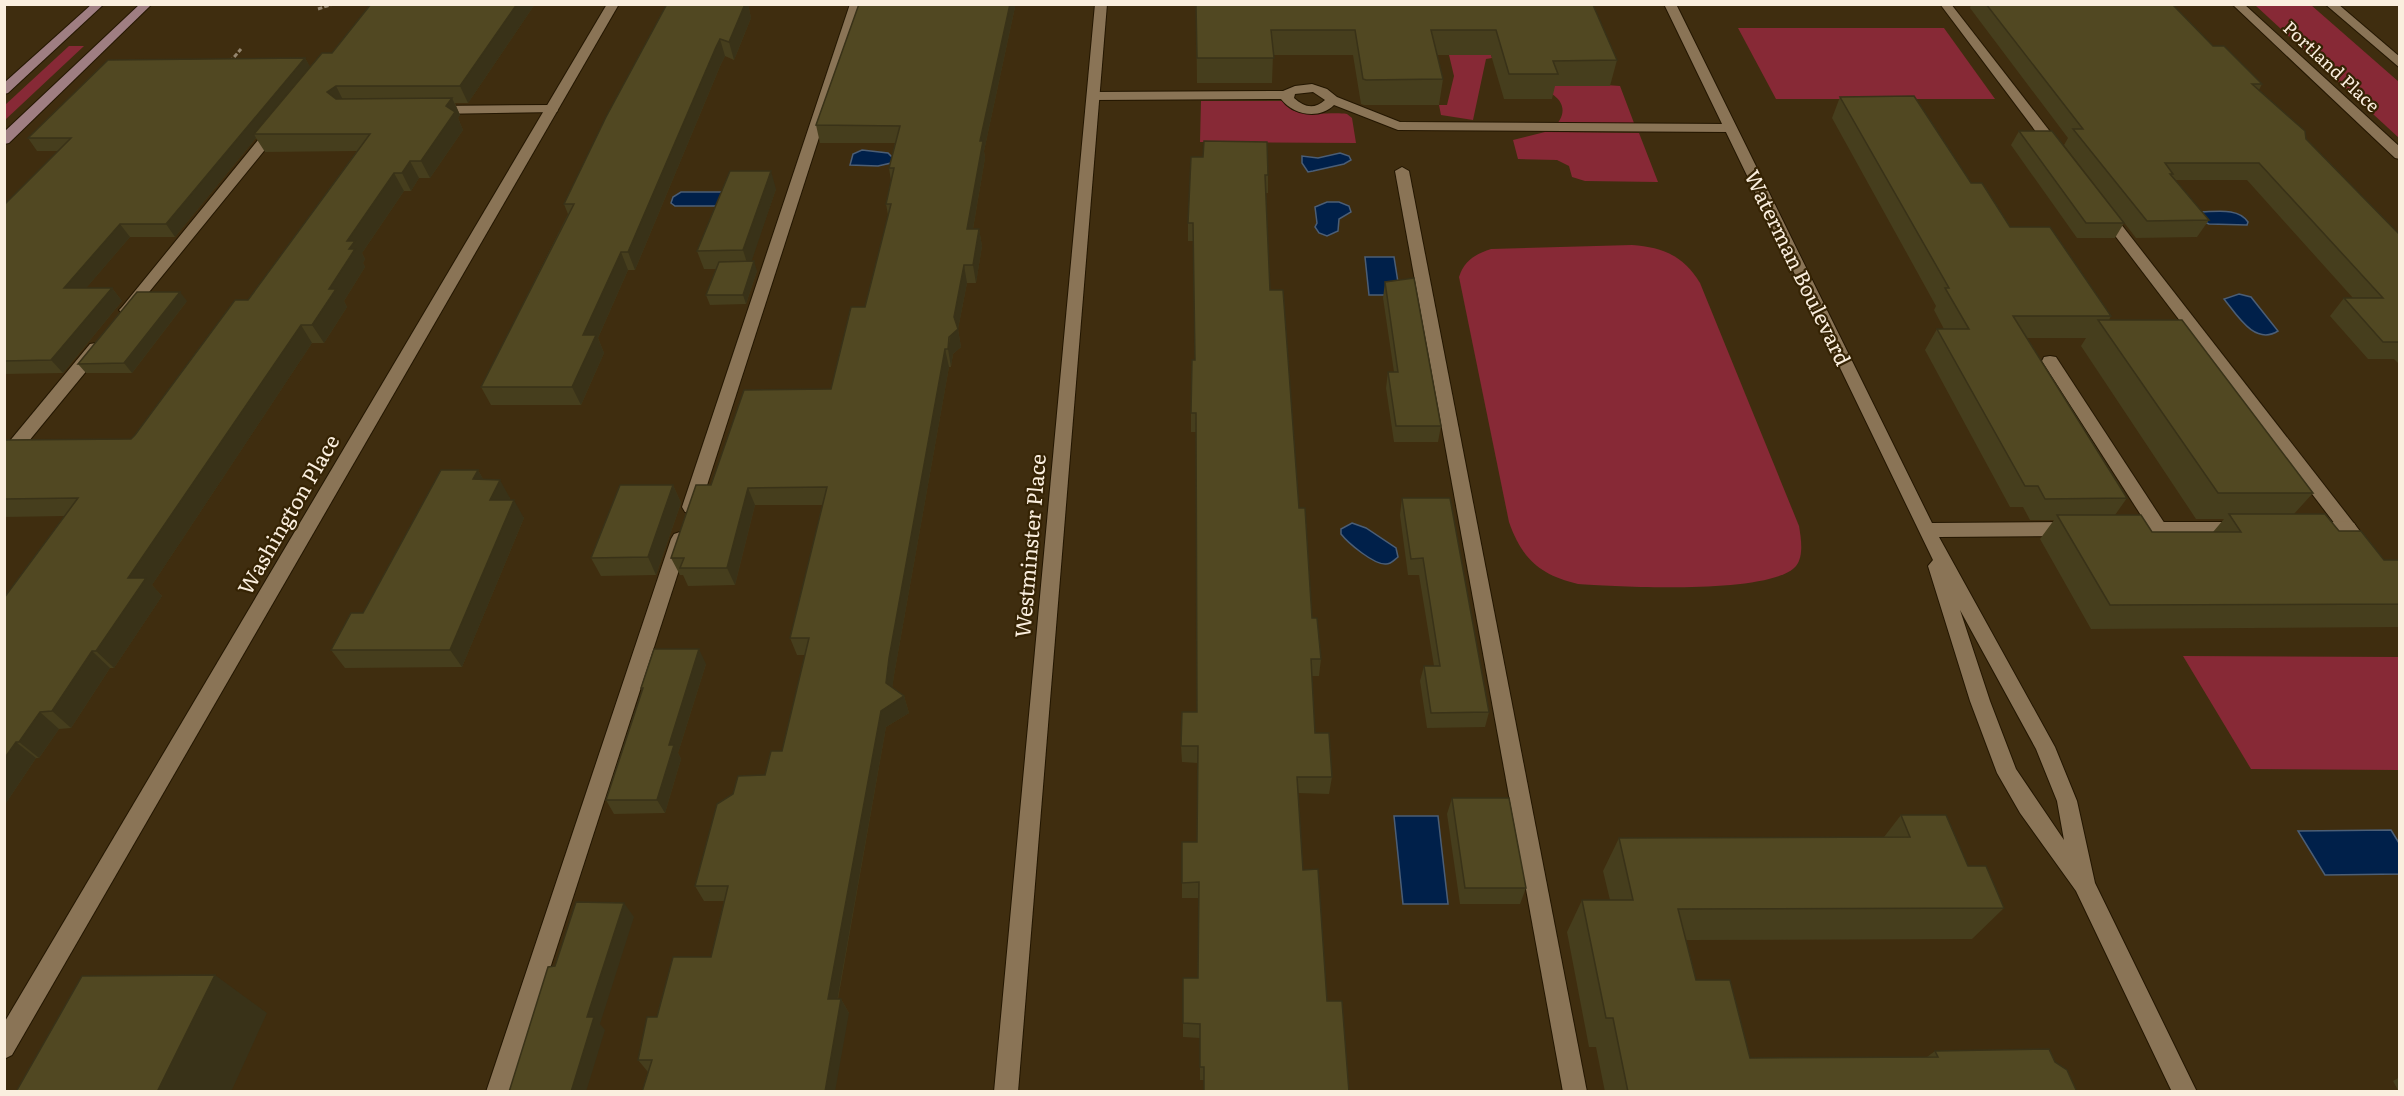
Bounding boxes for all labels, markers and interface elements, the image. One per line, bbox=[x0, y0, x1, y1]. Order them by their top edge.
street label: Portland Place bbox=[2278, 14, 2386, 118]
street label: Waterman Boulevard bbox=[1738, 164, 1860, 370]
street label: Washington Place bbox=[228, 428, 345, 600]
street label: Westminster Place bbox=[1005, 452, 1052, 639]

